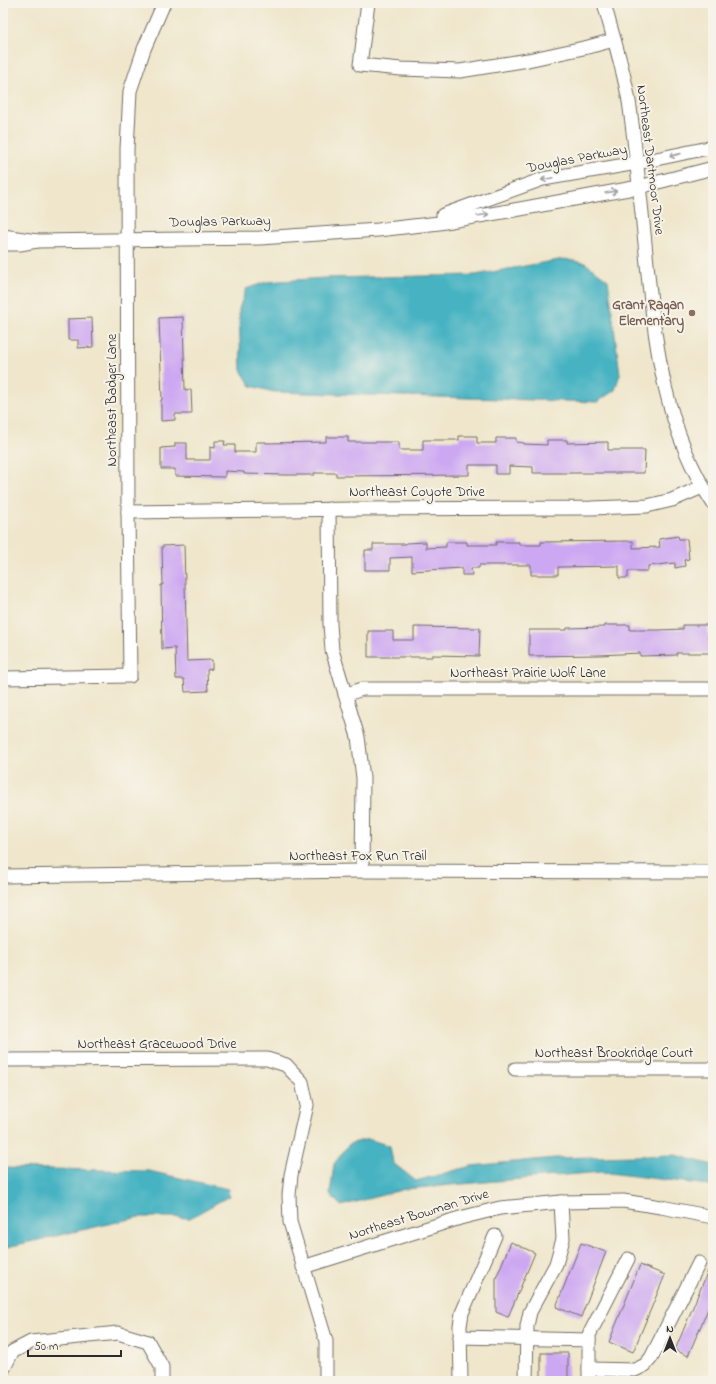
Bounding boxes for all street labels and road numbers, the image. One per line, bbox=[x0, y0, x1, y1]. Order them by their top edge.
street label: Northeast Dartmoor Drive bbox=[630, 84, 670, 237]
street label: Douglas Parkway bbox=[524, 139, 629, 180]
street label: Douglas Parkway bbox=[168, 211, 271, 234]
street label: Northeast Badger Lane bbox=[102, 333, 124, 466]
street label: Northeast Coyote Drive bbox=[349, 482, 486, 504]
street label: Northeast Prairie Wolf Lane bbox=[450, 663, 607, 684]
street label: Northeast Fox Run Trail bbox=[289, 846, 427, 867]
street label: Northeast Gracewood Drive bbox=[78, 1034, 237, 1055]
street label: Northeast Brookridge Court bbox=[535, 1043, 693, 1065]
street label: Northeast Bowman Drive bbox=[346, 1183, 492, 1246]

